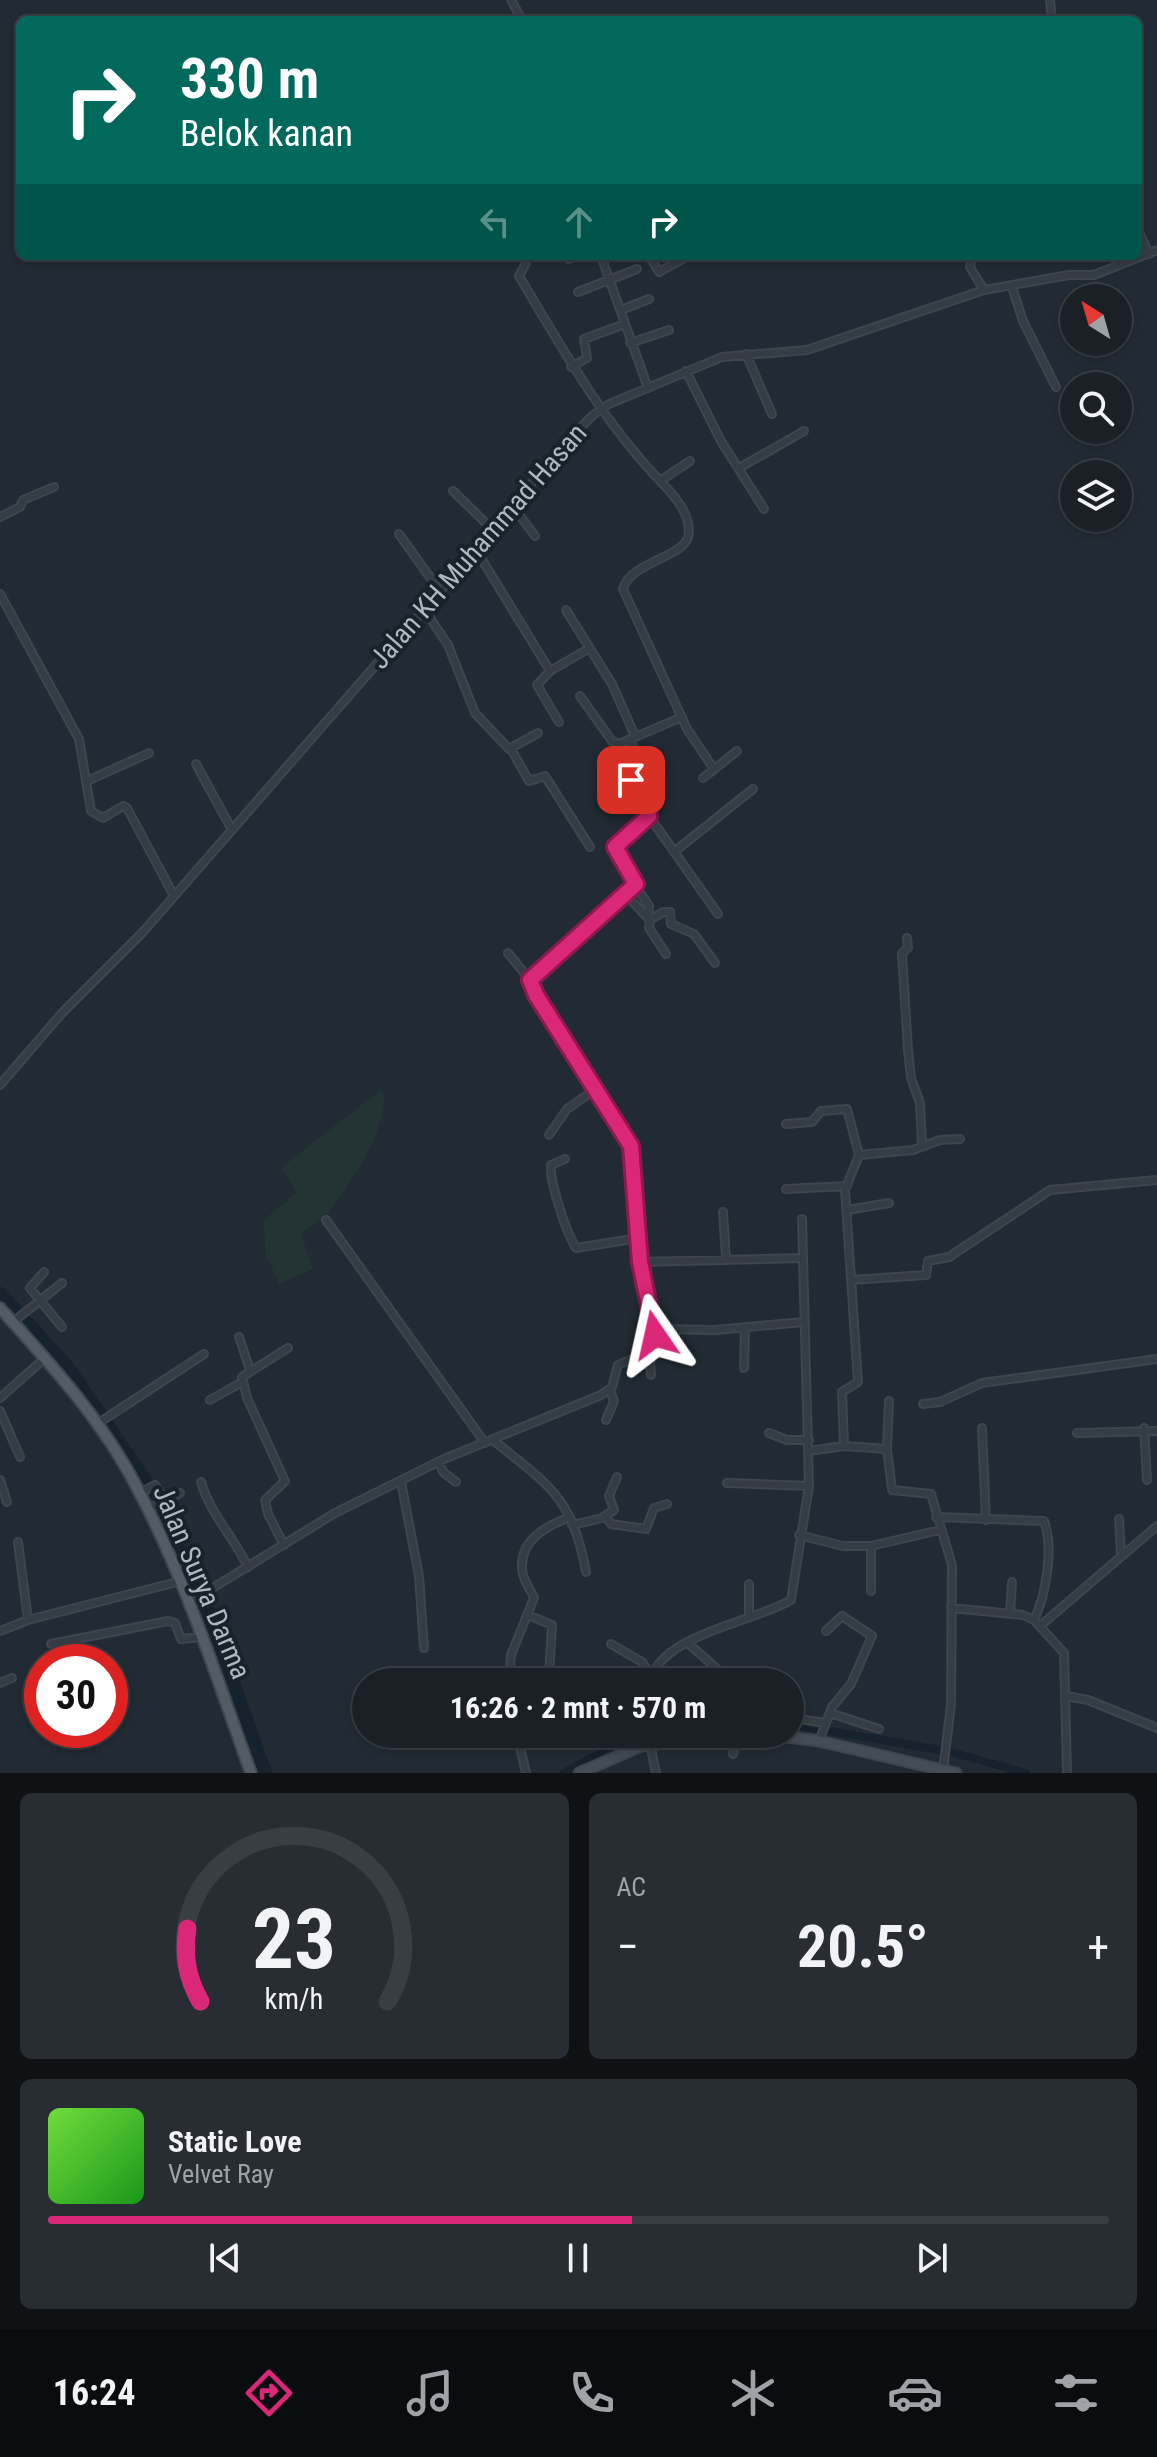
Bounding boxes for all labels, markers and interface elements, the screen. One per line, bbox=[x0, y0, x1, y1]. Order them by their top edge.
text: 330 m bbox=[180, 46, 319, 112]
icon: right bbox=[48, 48, 152, 152]
text: Belok kanan bbox=[180, 113, 353, 155]
icon: left bbox=[473, 200, 517, 244]
icon: ahead bbox=[557, 200, 601, 244]
icon: right bbox=[641, 200, 685, 244]
north arrow bbox=[1060, 284, 1132, 356]
map controls bbox=[1060, 284, 1132, 532]
button: search bbox=[1060, 372, 1132, 444]
street label: Jalan KH Muhammad Hasan bbox=[363, 417, 593, 675]
button: layers bbox=[1060, 460, 1132, 532]
pin bbox=[597, 746, 665, 814]
icon: arrive bbox=[609, 758, 653, 802]
position arrow bbox=[613, 1293, 697, 1377]
street label: Jalan Surya Darma bbox=[146, 1480, 258, 1684]
speed limit sign: 30 bbox=[24, 1644, 128, 1748]
text: 16:26 · 2 mnt · 570 m bbox=[450, 1690, 706, 1725]
text: AC bbox=[617, 1872, 646, 1902]
text: 23 bbox=[252, 1891, 336, 1988]
text: 20.5° bbox=[797, 1911, 929, 1982]
text: − bbox=[617, 1921, 639, 1973]
text: + bbox=[1087, 1921, 1109, 1973]
text: km/h bbox=[265, 1982, 324, 2016]
text: Static Love bbox=[168, 2124, 302, 2159]
text: Velvet Ray bbox=[168, 2159, 274, 2189]
icon: previous bbox=[203, 2236, 247, 2280]
icon: pause bbox=[556, 2236, 600, 2280]
icon: next bbox=[910, 2236, 954, 2280]
icon: directions bbox=[241, 2365, 297, 2421]
icon: music bbox=[402, 2365, 458, 2421]
icon: phone bbox=[564, 2365, 620, 2421]
icon: climate bbox=[725, 2365, 781, 2421]
icon: car bbox=[887, 2365, 943, 2421]
icon: filters bbox=[1048, 2365, 1104, 2421]
text: 16:24 bbox=[53, 2372, 135, 2414]

